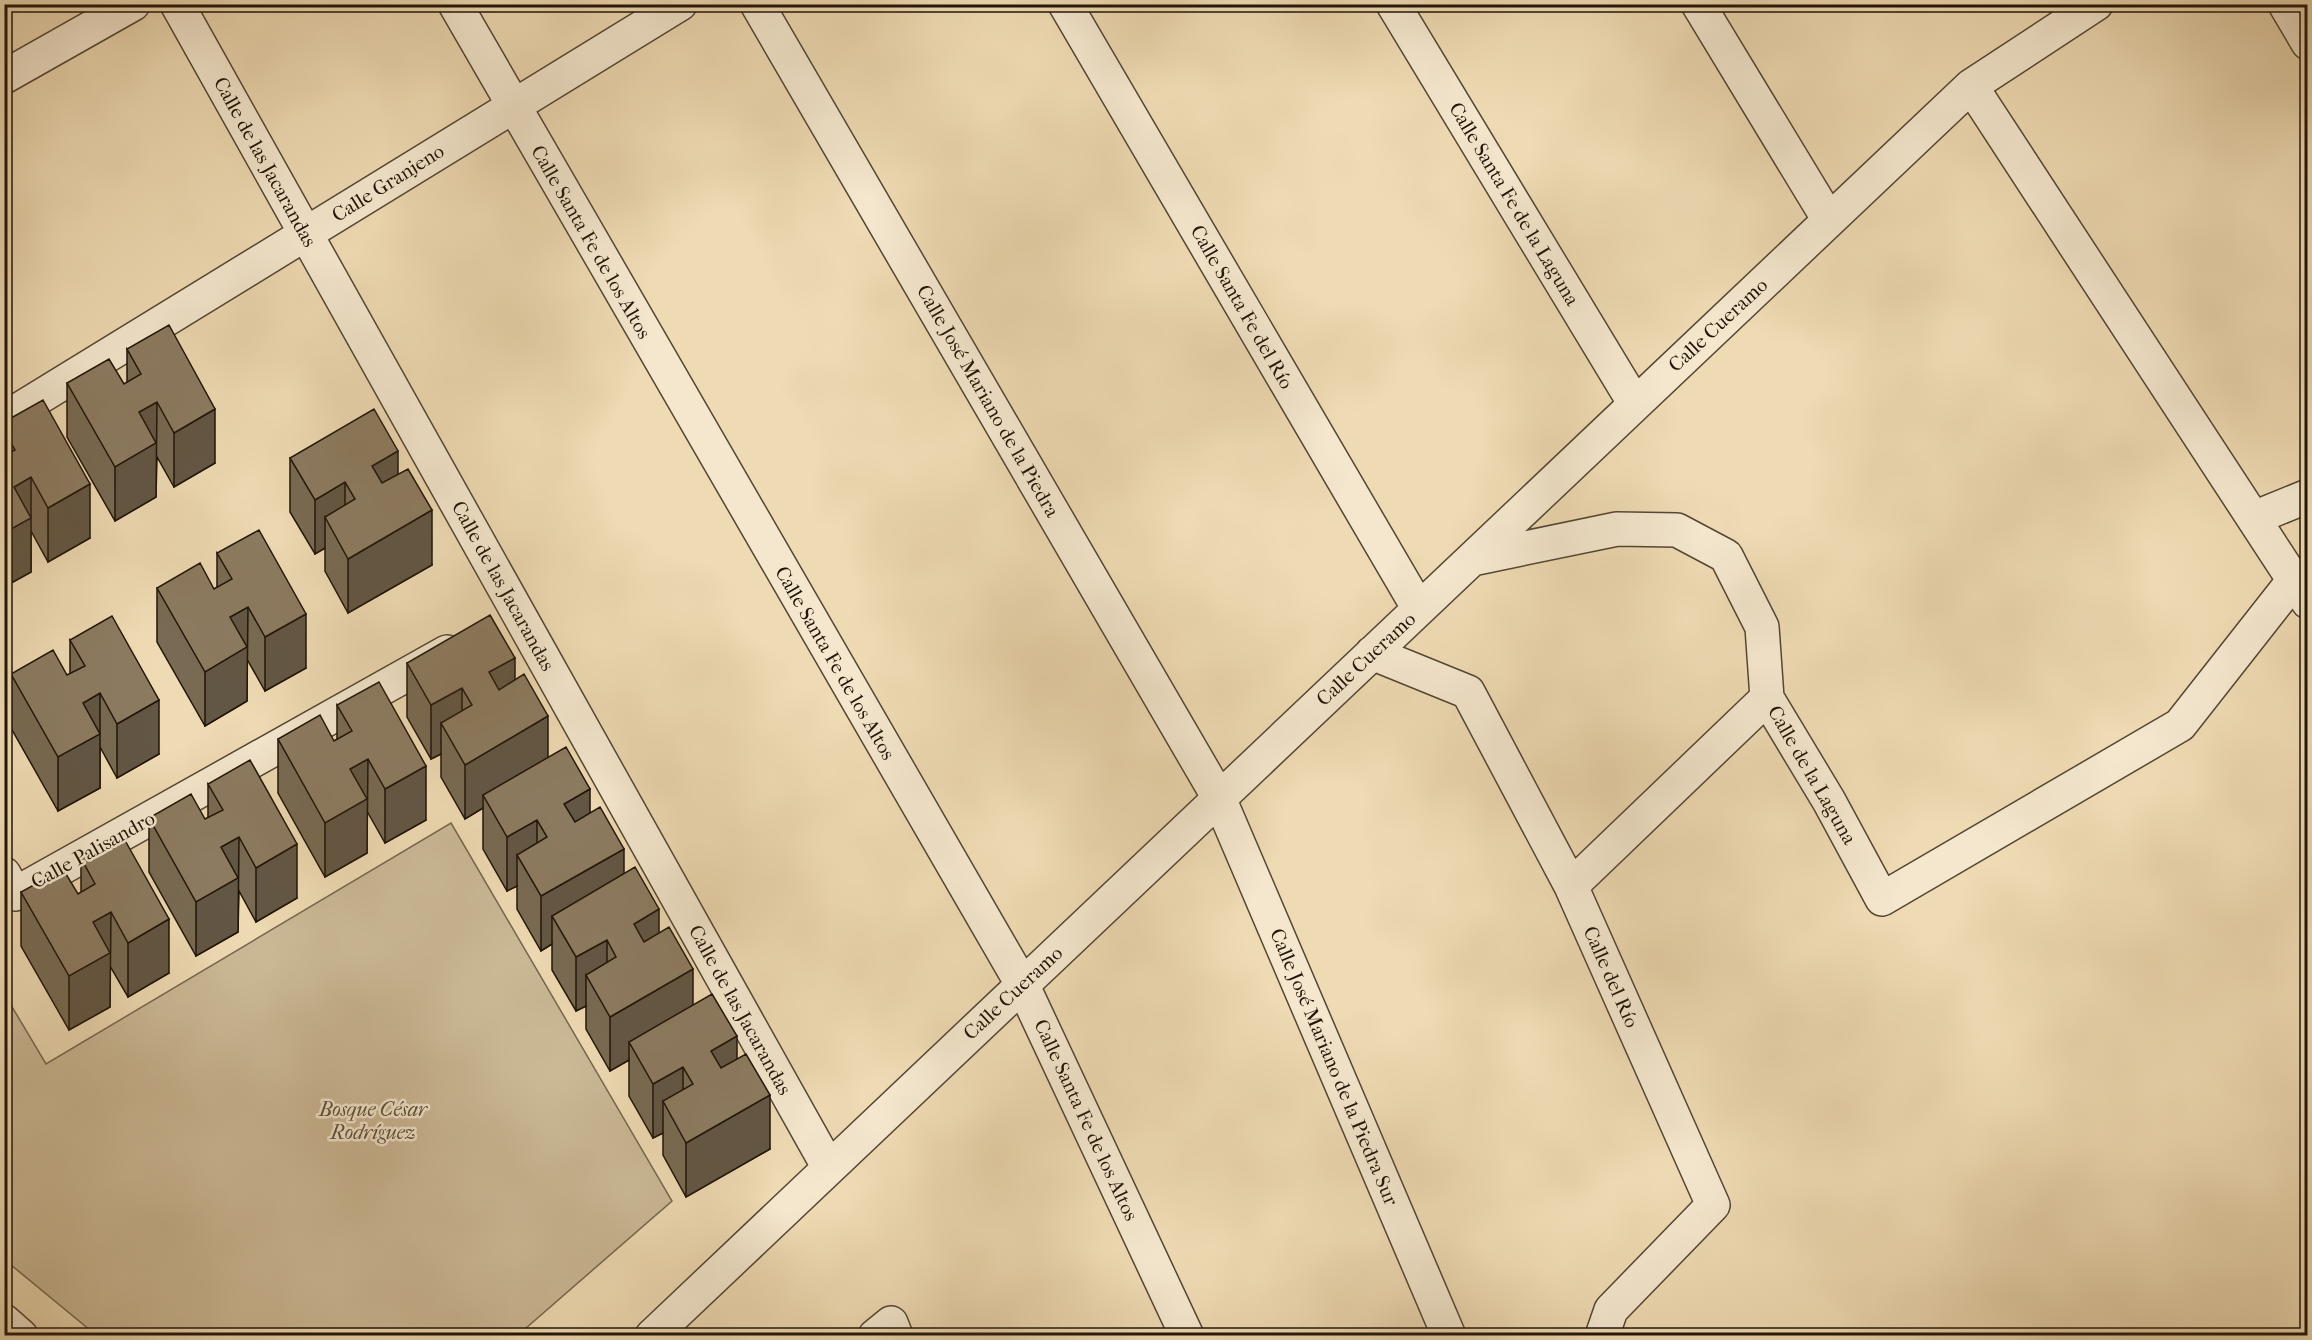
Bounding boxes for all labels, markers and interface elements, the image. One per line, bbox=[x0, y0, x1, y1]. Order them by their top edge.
street label: Calle de las Jacarandas bbox=[209, 73, 321, 251]
street label: Calle Santa Fe de la Laguna bbox=[1444, 98, 1584, 310]
street label: Calle Granjeno bbox=[328, 139, 448, 227]
street label: Calle Santa Fe de los Altos bbox=[526, 141, 656, 343]
street label: Calle Santa Fe del Río bbox=[1186, 221, 1298, 393]
street label: Calle Cueramo bbox=[1664, 273, 1772, 377]
street label: Calle José Mariano de la Piedra bbox=[912, 281, 1064, 522]
street label: Calle de las Jacarandas bbox=[447, 497, 559, 675]
street label: Calle Santa Fe de los Altos bbox=[770, 562, 900, 764]
street label: Calle Cueramo bbox=[1312, 607, 1420, 711]
street label: Calle de la Laguna bbox=[1763, 701, 1861, 849]
street label: Calle Palisandro bbox=[27, 807, 159, 893]
street label: Calle de las Jacarandas bbox=[684, 921, 796, 1099]
street label: Calle del Río bbox=[1578, 923, 1644, 1031]
street label: Calle José Mariano de la Piedra Sur bbox=[1265, 925, 1403, 1209]
street label: Calle Cueramo bbox=[959, 941, 1067, 1045]
street label: Calle Santa Fe de los Altos bbox=[1029, 1016, 1143, 1224]
park label: Bosque César Rodríguez bbox=[318, 1098, 429, 1144]

